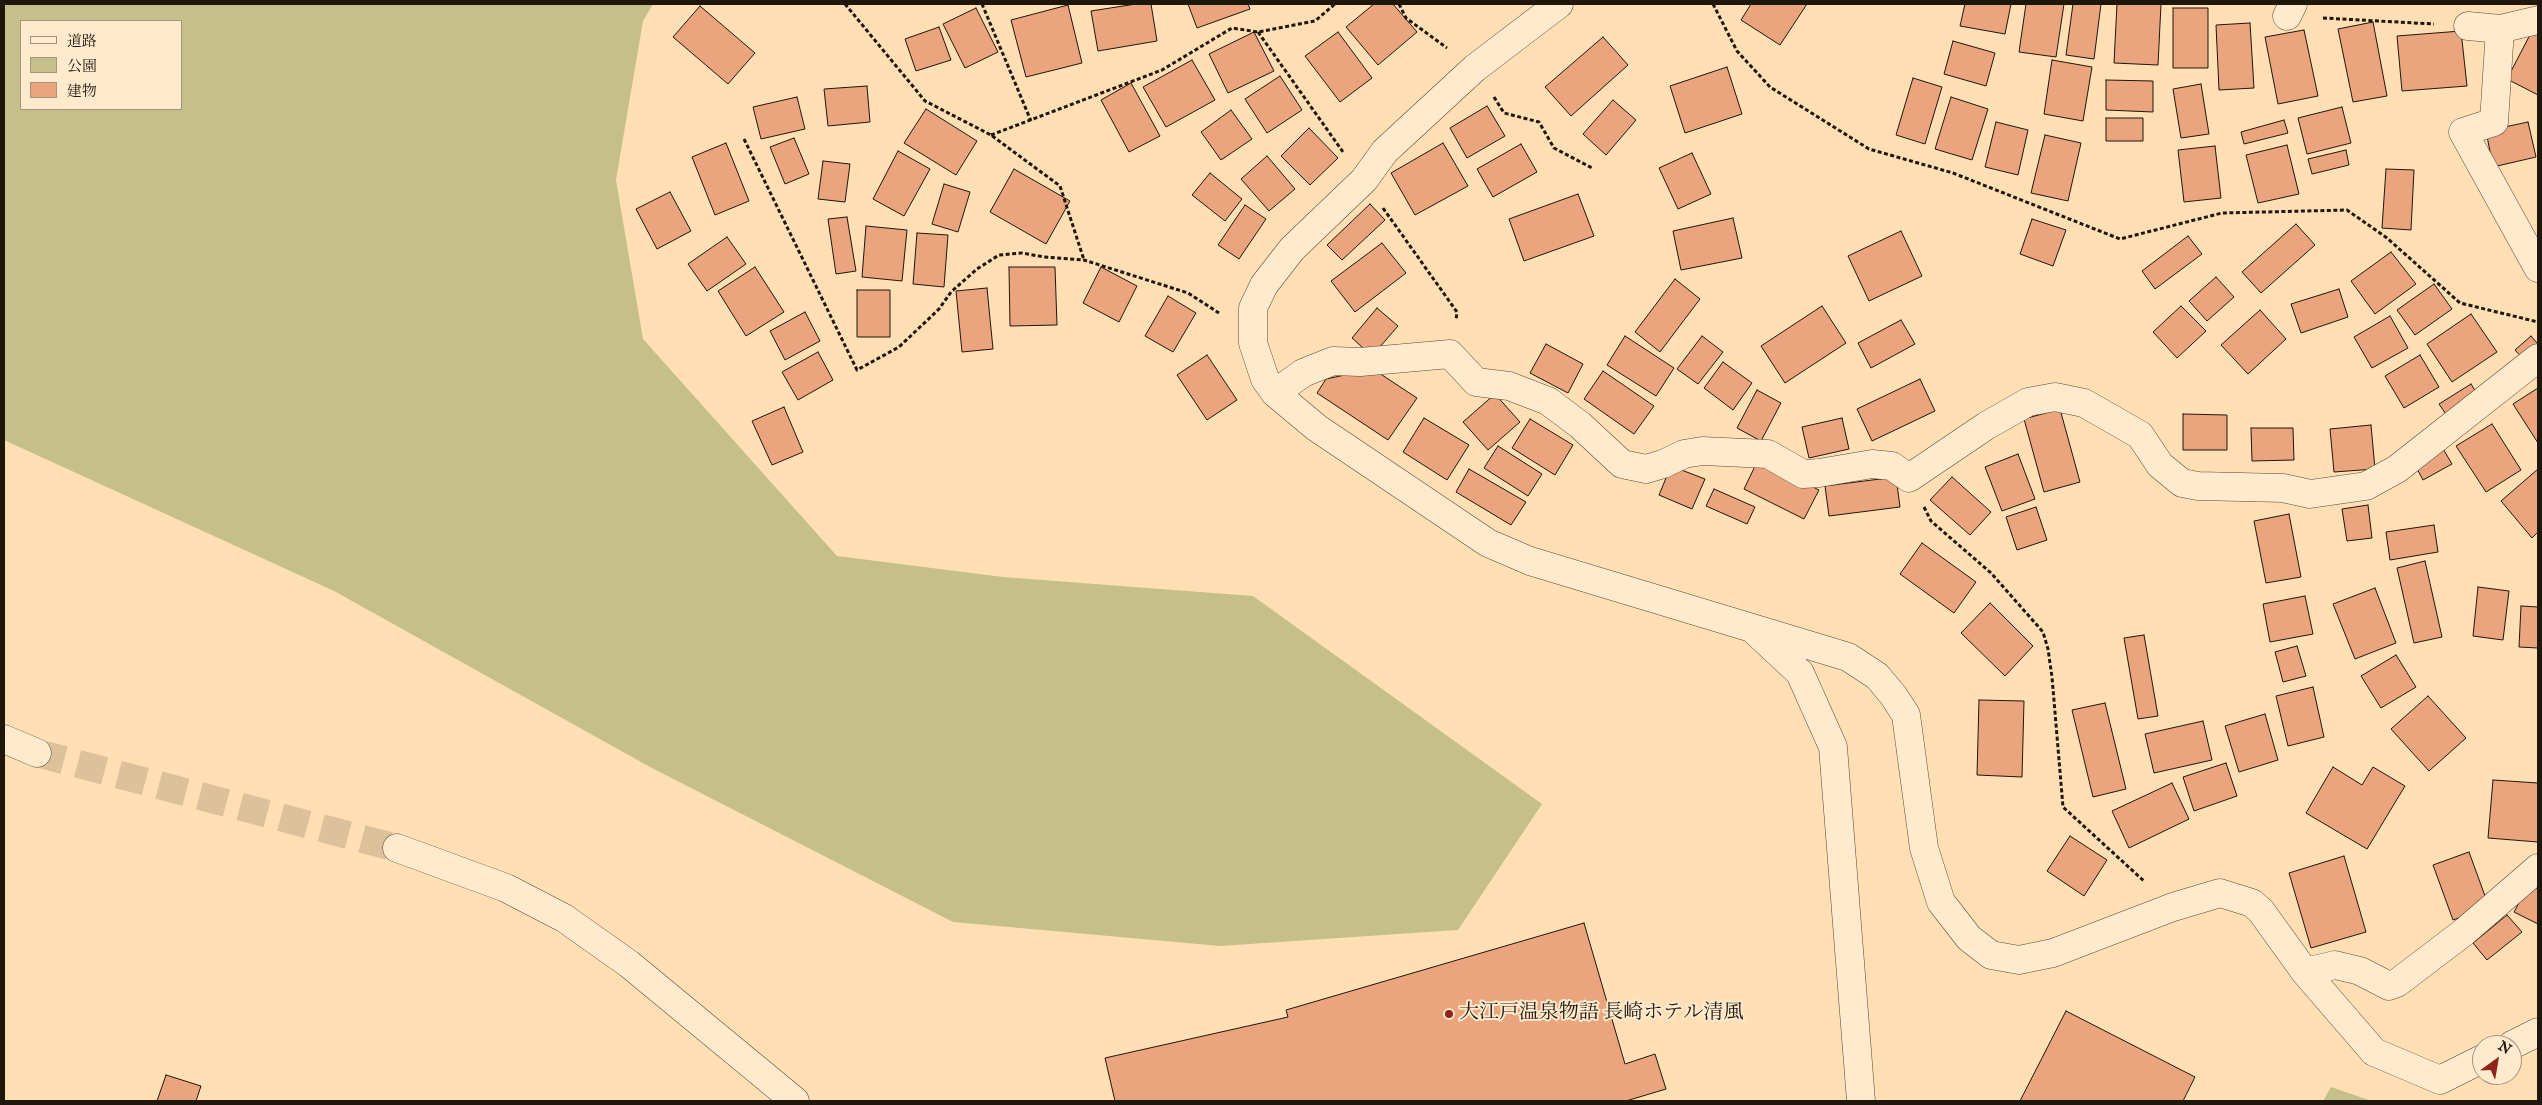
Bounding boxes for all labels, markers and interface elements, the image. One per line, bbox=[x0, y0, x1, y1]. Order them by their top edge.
legend bbox=[20, 20, 182, 110]
text: 道路 bbox=[67, 32, 97, 51]
text: 公園 bbox=[67, 57, 97, 76]
text: 建物 bbox=[67, 82, 97, 101]
place label: 大江戸温泉物語 長崎ホテル清風 bbox=[1459, 1002, 1743, 1026]
marker: 大江戸温泉物語 長崎ホテル清風 bbox=[1443, 1008, 1455, 1020]
north arrow bbox=[2472, 1035, 2522, 1085]
text: N bbox=[2495, 1037, 2514, 1059]

